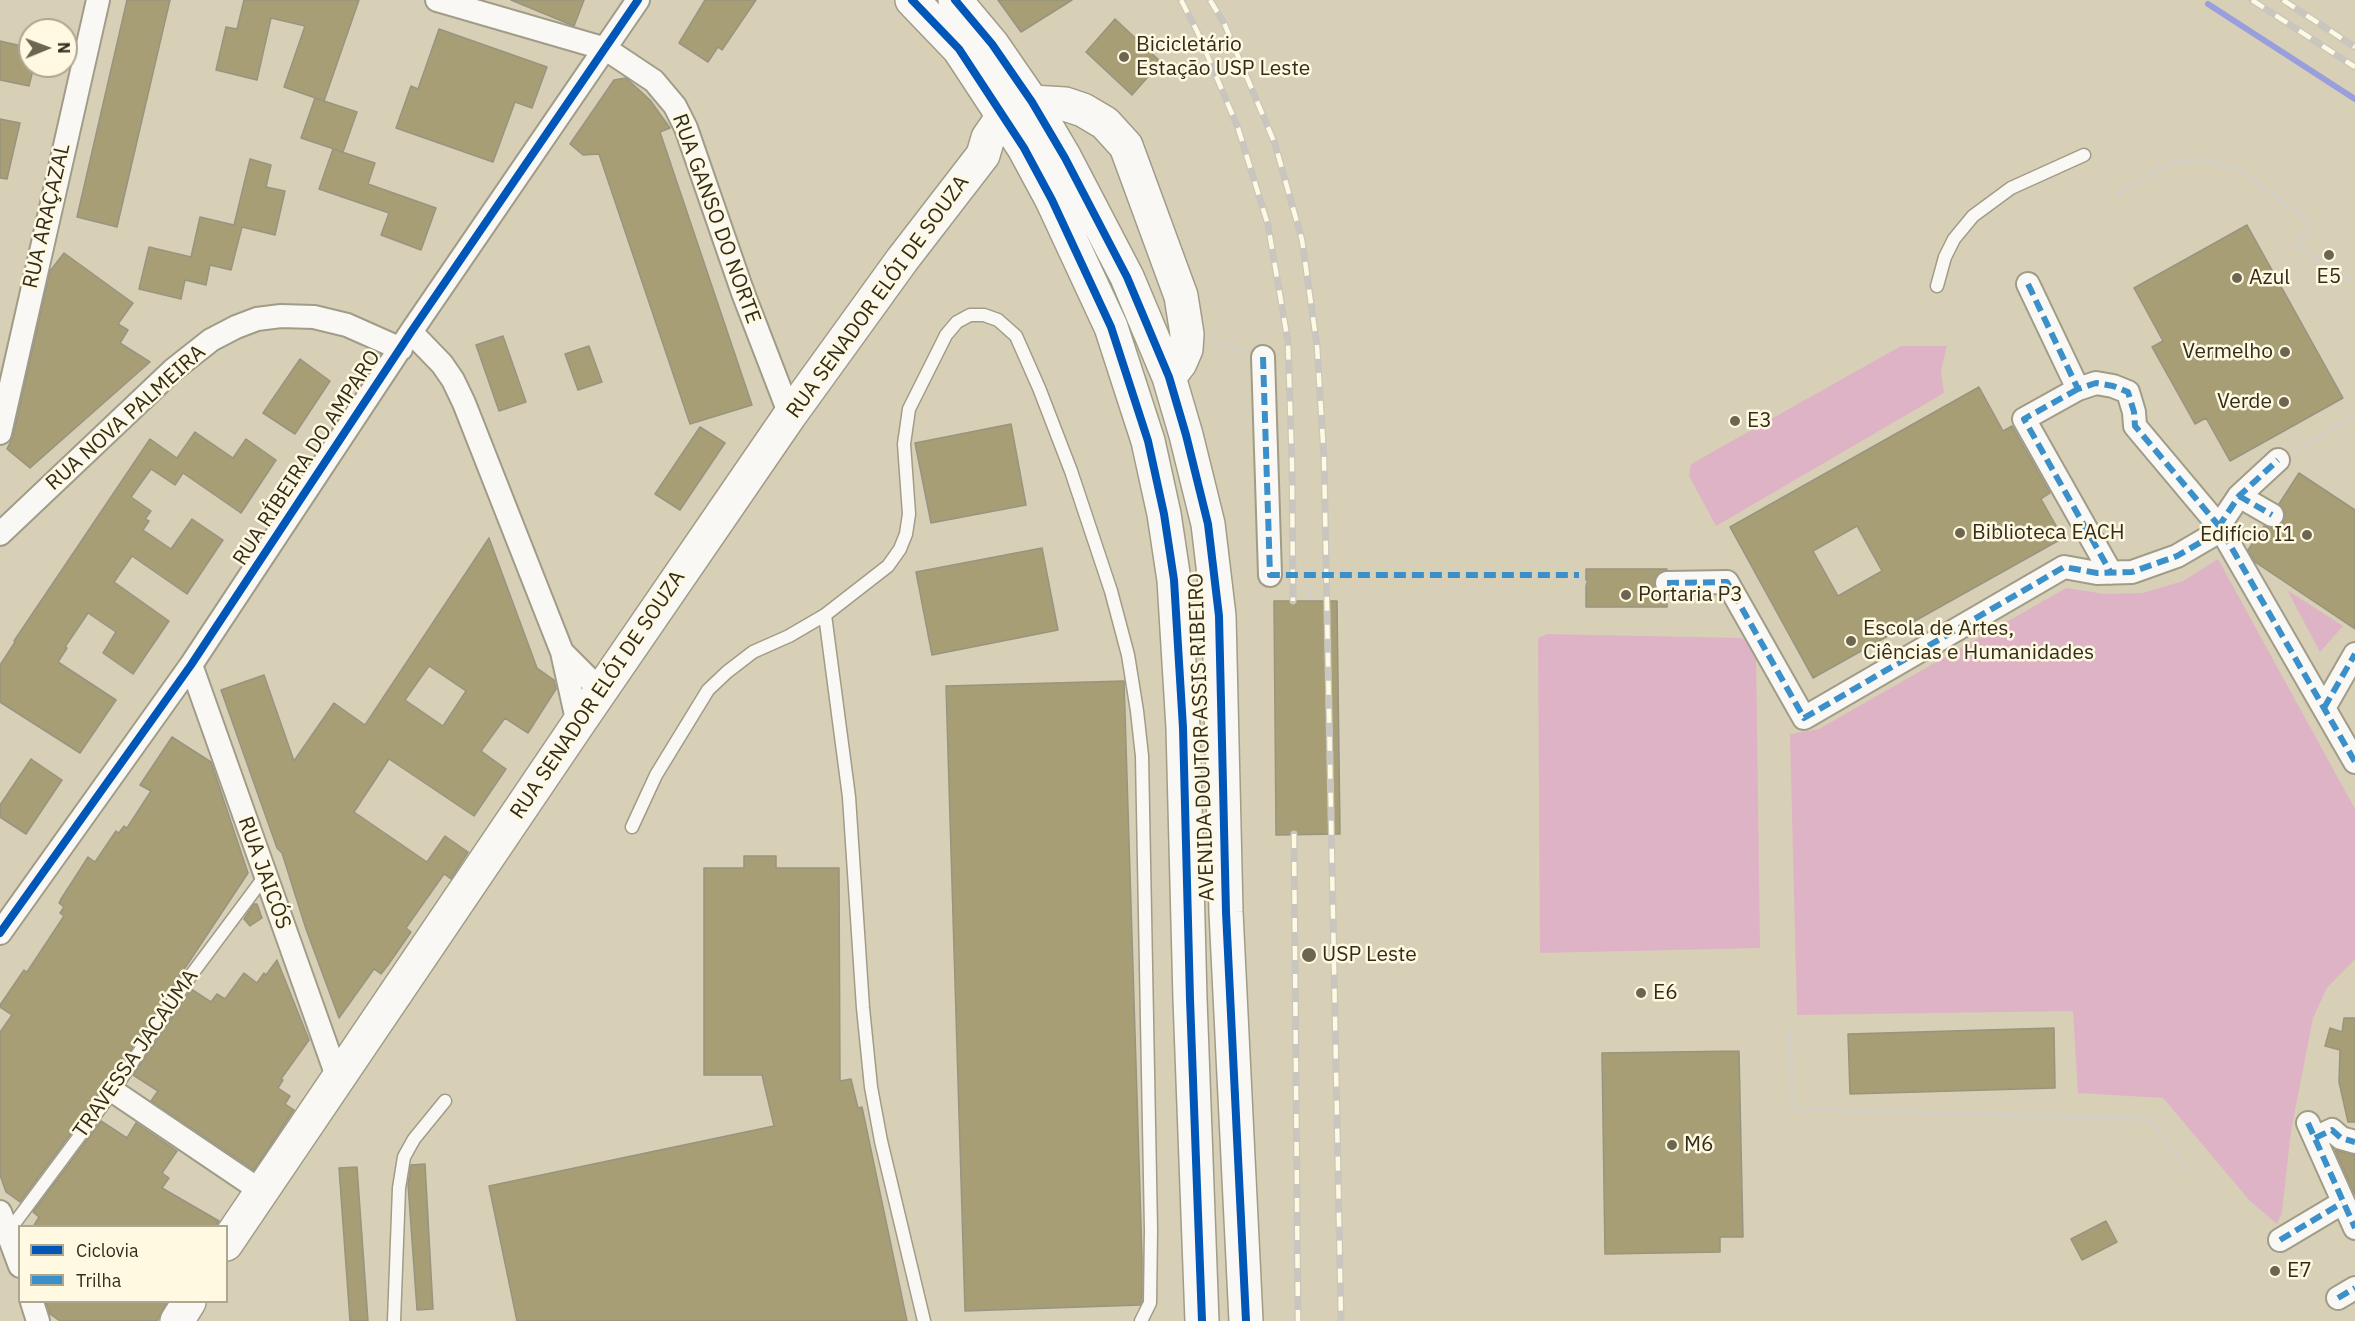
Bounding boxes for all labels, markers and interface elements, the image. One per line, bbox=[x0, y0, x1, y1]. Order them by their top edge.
north arrow bbox=[18, 18, 78, 78]
place label: Bicicletário Estação USP Leste bbox=[1136, 32, 1310, 82]
text: N bbox=[54, 42, 74, 54]
marker: Bicicletário Estação USP Leste bbox=[1117, 50, 1131, 64]
street label: RUA GANSO DO NORTE bbox=[666, 111, 766, 327]
street label: RUA ARAÇAZAL bbox=[18, 141, 76, 291]
street label: RUA SENADOR ELÓI DE SOUZA bbox=[781, 171, 975, 423]
marker: E5 bbox=[2322, 248, 2336, 262]
place label: E5 bbox=[2317, 264, 2341, 290]
place label: Azul bbox=[2249, 265, 2290, 291]
marker: Azul bbox=[2230, 271, 2244, 285]
place label: Vermelho bbox=[2182, 339, 2273, 365]
street label: RUA NOVA PALMEIRA bbox=[41, 340, 211, 496]
marker: Vermelho bbox=[2278, 345, 2292, 359]
street label: RUA RÍBEIRA DO AMPARO bbox=[228, 346, 386, 570]
place label: Verde bbox=[2217, 389, 2272, 415]
marker: Verde bbox=[2277, 395, 2291, 409]
place label: E3 bbox=[1747, 408, 1772, 434]
marker: E3 bbox=[1728, 414, 1742, 428]
place label: Biblioteca EACH bbox=[1972, 520, 2125, 546]
place label: Edifício I1 bbox=[2200, 522, 2295, 548]
marker: Biblioteca EACH bbox=[1953, 526, 1967, 540]
marker: Edifício I1 bbox=[2300, 528, 2314, 542]
street label: RUA SENADOR ELÓI DE SOUZA bbox=[505, 566, 691, 824]
street label: AVENIDA DOUTOR ASSIS RIBEIRO bbox=[1184, 572, 1220, 902]
place label: Portaria P3 bbox=[1638, 582, 1743, 608]
marker: Portaria P3 bbox=[1619, 588, 1633, 602]
place label: Escola de Artes, Ciências e Humanidades bbox=[1863, 616, 2094, 666]
marker: Escola de Artes, Ciências e Humanidades bbox=[1844, 634, 1858, 648]
street label: RUA JAICÓS bbox=[232, 813, 296, 933]
place label: USP Leste bbox=[1322, 942, 1417, 968]
marker: USP Leste bbox=[1300, 946, 1318, 964]
street label: TRAVESSA JACAÚMA bbox=[68, 965, 204, 1143]
place label: E6 bbox=[1653, 980, 1678, 1006]
marker: E6 bbox=[1634, 986, 1648, 1000]
place label: M6 bbox=[1684, 1132, 1714, 1158]
marker: M6 bbox=[1665, 1138, 1679, 1152]
legend bbox=[18, 1225, 228, 1303]
text: Ciclovia bbox=[76, 1239, 139, 1262]
place label: E7 bbox=[2287, 1258, 2312, 1284]
marker: E7 bbox=[2268, 1264, 2282, 1278]
text: Trilha bbox=[76, 1269, 121, 1292]

